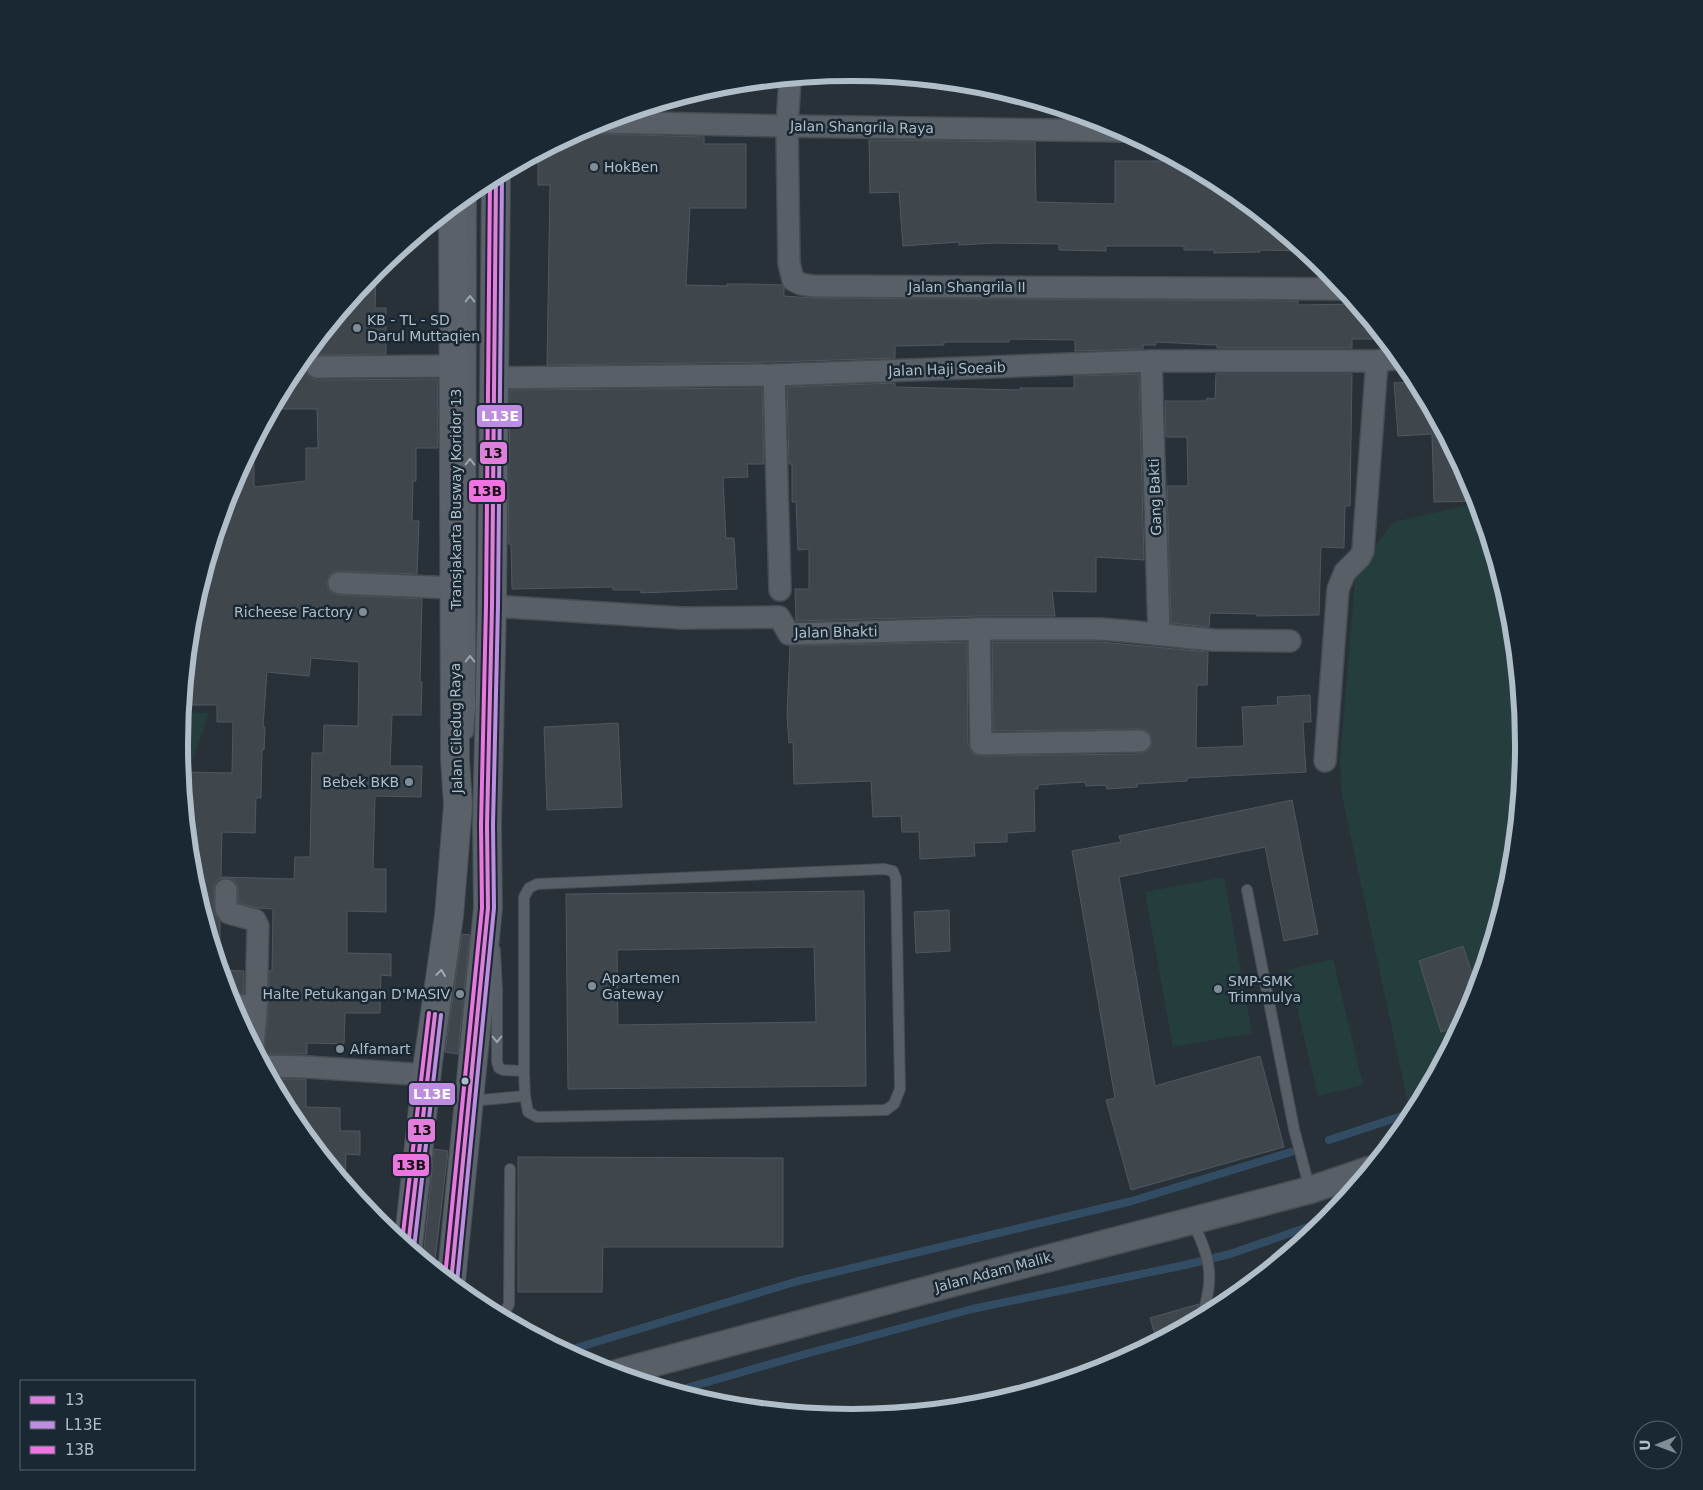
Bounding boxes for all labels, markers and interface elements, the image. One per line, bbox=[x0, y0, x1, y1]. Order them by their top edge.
street label: Jalan Shangrila Raya bbox=[789, 118, 934, 136]
place label: HokBen bbox=[604, 159, 658, 175]
marker: HokBen bbox=[588, 161, 600, 173]
street label: Jalan Shangrila II bbox=[907, 279, 1026, 295]
one-way arrow bbox=[465, 295, 476, 303]
place label: KB - TL - SD Darul Muttaqien bbox=[367, 312, 480, 344]
marker: KB - TL - SD Darul Muttaqien bbox=[351, 322, 363, 334]
street label: Jalan Haji Soeaib bbox=[887, 359, 1006, 379]
street label: Transjakarta Busway Koridor 13 bbox=[448, 389, 464, 610]
line badge: L13E bbox=[476, 404, 523, 428]
text: L13E bbox=[481, 408, 519, 424]
line badge: 13 bbox=[479, 441, 508, 465]
text: 13 bbox=[483, 445, 503, 461]
one-way arrow bbox=[465, 458, 475, 466]
street label: Gang Bakti bbox=[1146, 458, 1164, 536]
line badge: 13B bbox=[468, 479, 506, 503]
text: 13B bbox=[472, 483, 502, 499]
place label: Richeese Factory bbox=[234, 604, 353, 620]
marker: Richeese Factory bbox=[357, 606, 369, 618]
street label: Jalan Bhakti bbox=[793, 623, 878, 641]
one-way arrow bbox=[465, 655, 475, 663]
street label: Jalan Ciledug Raya bbox=[447, 663, 465, 794]
place label: Bebek BKB bbox=[322, 774, 399, 790]
marker: Bebek BKB bbox=[403, 776, 415, 788]
one-way arrow bbox=[435, 968, 446, 976]
place label: Apartemen Gateway bbox=[602, 970, 680, 1002]
place label: SMP-SMK Trimmulya bbox=[1227, 973, 1301, 1005]
marker: Apartemen Gateway bbox=[586, 980, 598, 992]
marker: SMP-SMK Trimmulya bbox=[1212, 983, 1224, 995]
place label: Halte Petukangan D'MASIV bbox=[263, 986, 450, 1002]
marker: Halte Petukangan D'MASIV bbox=[454, 988, 466, 1000]
one-way arrow bbox=[492, 1036, 502, 1043]
place label: Alfamart bbox=[350, 1041, 411, 1057]
marker: Alfamart bbox=[334, 1043, 346, 1055]
unlabelled marker bbox=[460, 1076, 470, 1086]
line badge: L13E bbox=[408, 1082, 456, 1106]
text: L13E bbox=[413, 1086, 451, 1102]
line badge: 13 bbox=[407, 1118, 436, 1143]
text: 13 bbox=[412, 1122, 432, 1138]
line badge: 13B bbox=[392, 1153, 430, 1177]
text: 13B bbox=[396, 1157, 426, 1173]
street label: Jalan Adam Malik bbox=[932, 1249, 1054, 1296]
legend bbox=[20, 1380, 195, 1470]
text: 13 bbox=[65, 1391, 84, 1409]
text: L13E bbox=[65, 1416, 102, 1434]
north arrow bbox=[1633, 1420, 1683, 1470]
text: U bbox=[1637, 1439, 1653, 1451]
text: 13B bbox=[65, 1441, 94, 1459]

